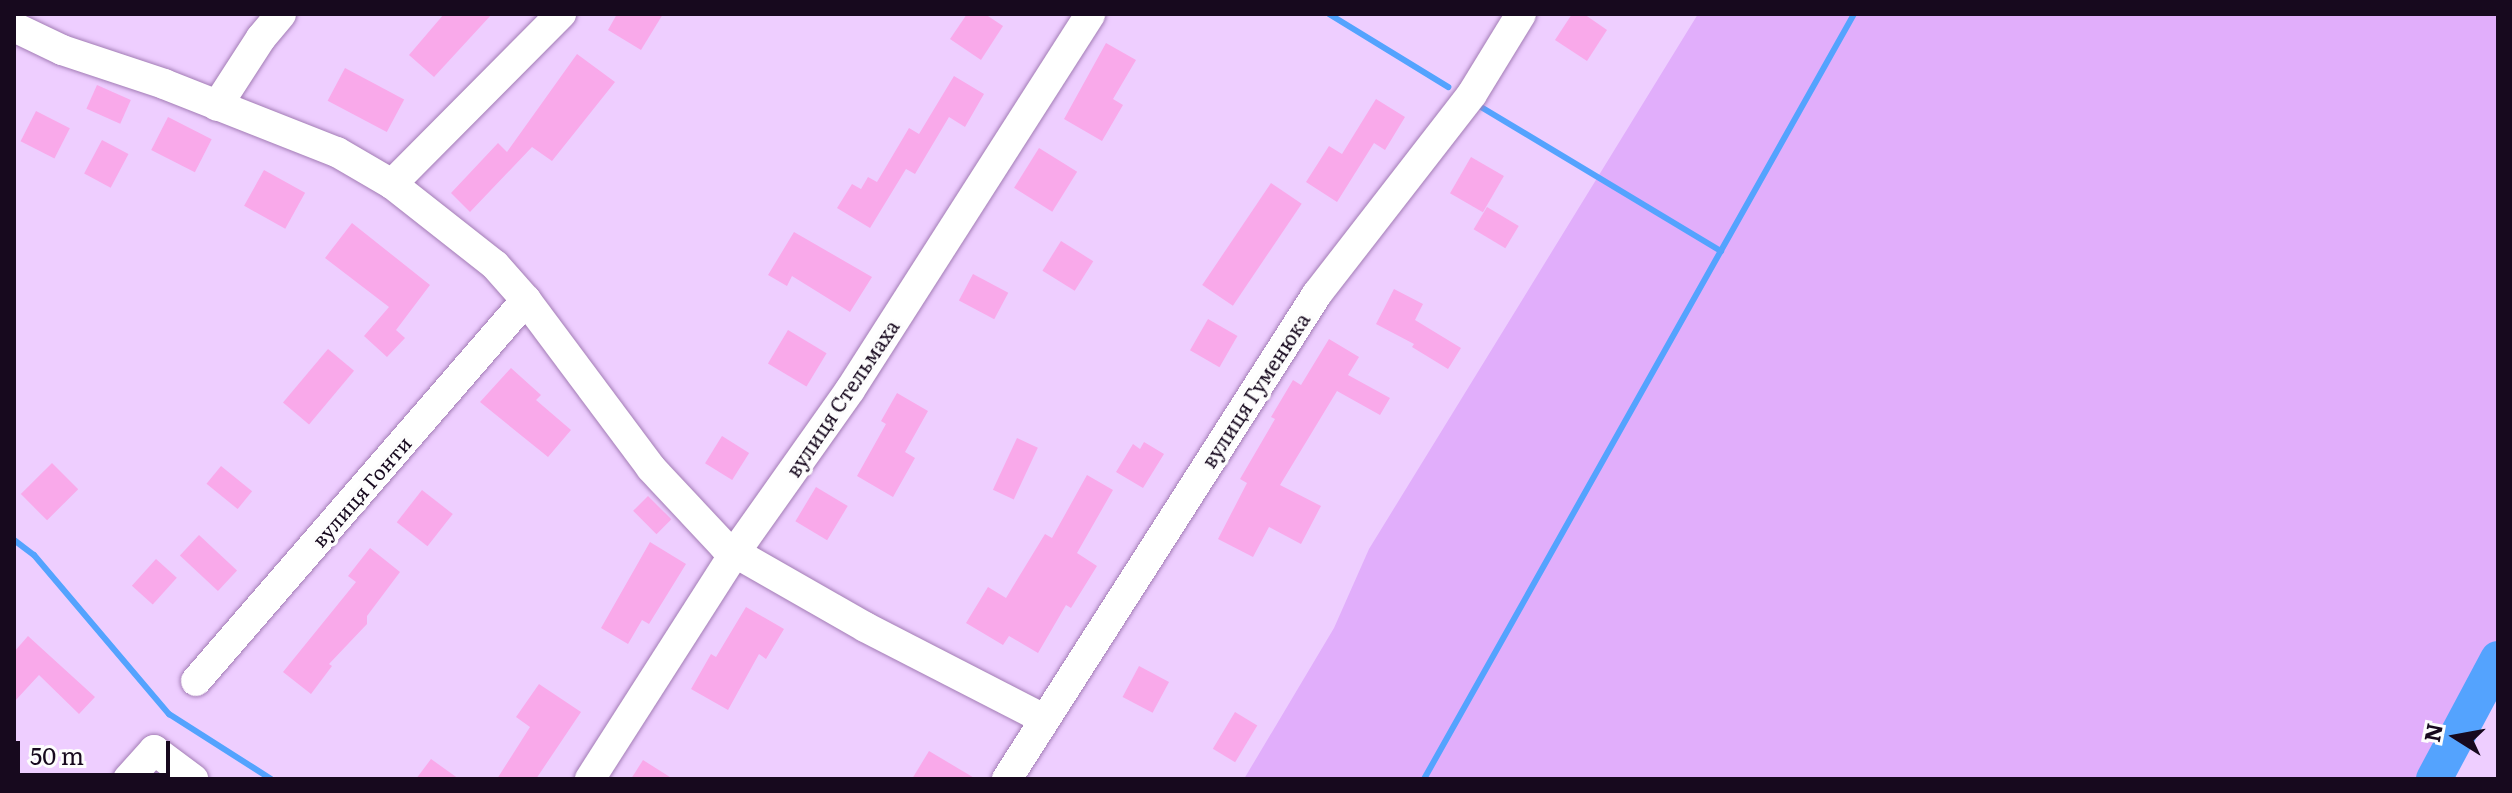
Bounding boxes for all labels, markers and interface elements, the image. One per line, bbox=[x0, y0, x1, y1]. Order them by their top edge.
street label: вулиця Гуменюка bbox=[1196, 308, 1314, 472]
street label: вулиця Стельмаха bbox=[780, 315, 904, 481]
street label: вулиця Гонти bbox=[306, 431, 416, 551]
north arrow bbox=[2416, 697, 2496, 777]
text: N bbox=[2414, 720, 2450, 745]
scale bar bbox=[20, 725, 174, 775]
text: 50 m bbox=[30, 737, 84, 772]

